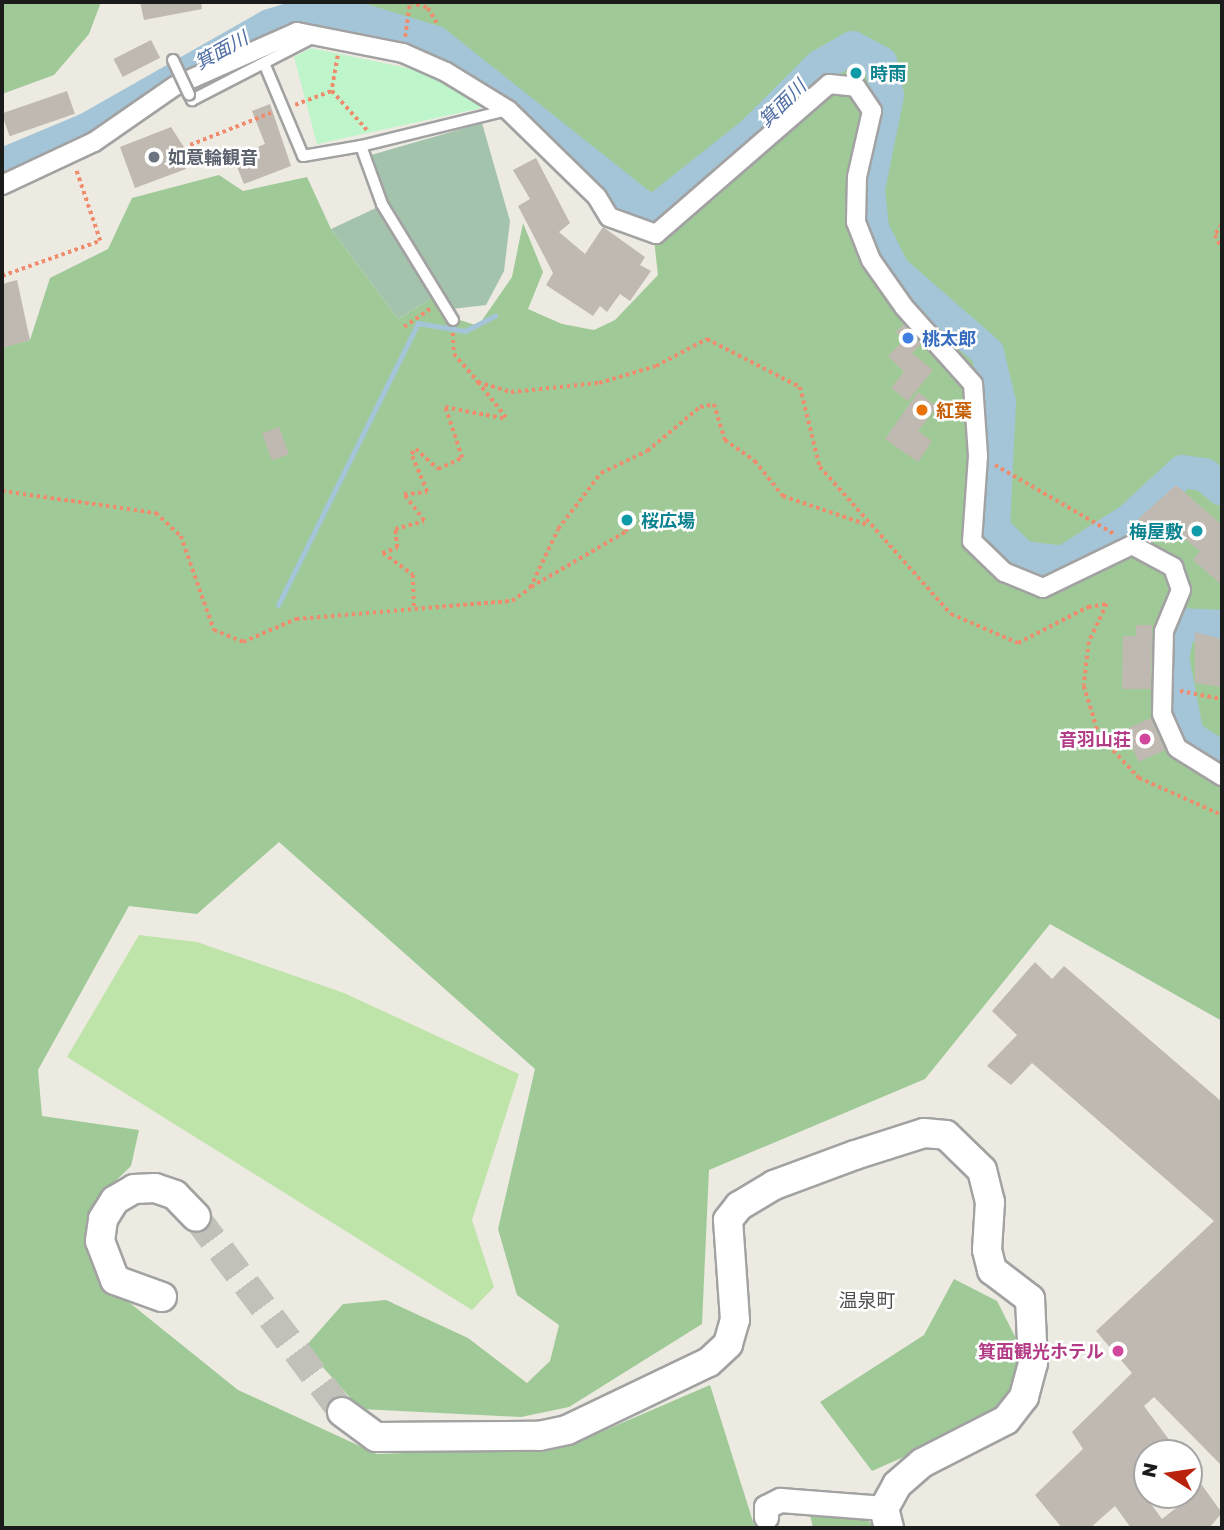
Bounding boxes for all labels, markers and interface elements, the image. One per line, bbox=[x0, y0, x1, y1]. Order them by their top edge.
water label: 箕面川 bbox=[191, 26, 251, 74]
place label: 時雨 bbox=[870, 62, 906, 84]
marker: 時雨 bbox=[848, 65, 864, 81]
water label: 箕面川 bbox=[754, 75, 810, 131]
place label: 如意輪観音 bbox=[168, 146, 258, 168]
marker: 如意輪観音 bbox=[146, 149, 162, 165]
place label: 桃太郎 bbox=[922, 327, 976, 349]
marker: 桃太郎 bbox=[900, 330, 916, 346]
place label: 紅葉 bbox=[936, 399, 972, 421]
marker: 紅葉 bbox=[914, 402, 930, 418]
place label: 桜広場 bbox=[641, 509, 695, 531]
marker: 桜広場 bbox=[619, 512, 635, 528]
place label: 梅屋敷 bbox=[1129, 520, 1183, 542]
marker: 梅屋敷 bbox=[1189, 523, 1205, 539]
place label: 音羽山荘 bbox=[1059, 728, 1131, 750]
marker: 音羽山荘 bbox=[1137, 731, 1153, 747]
district label: 温泉町 bbox=[839, 1289, 895, 1311]
place label: 箕面観光ホテル bbox=[978, 1340, 1104, 1362]
marker: 箕面観光ホテル bbox=[1110, 1343, 1126, 1359]
north arrow bbox=[1133, 1439, 1203, 1509]
text: N bbox=[1136, 1460, 1162, 1479]

